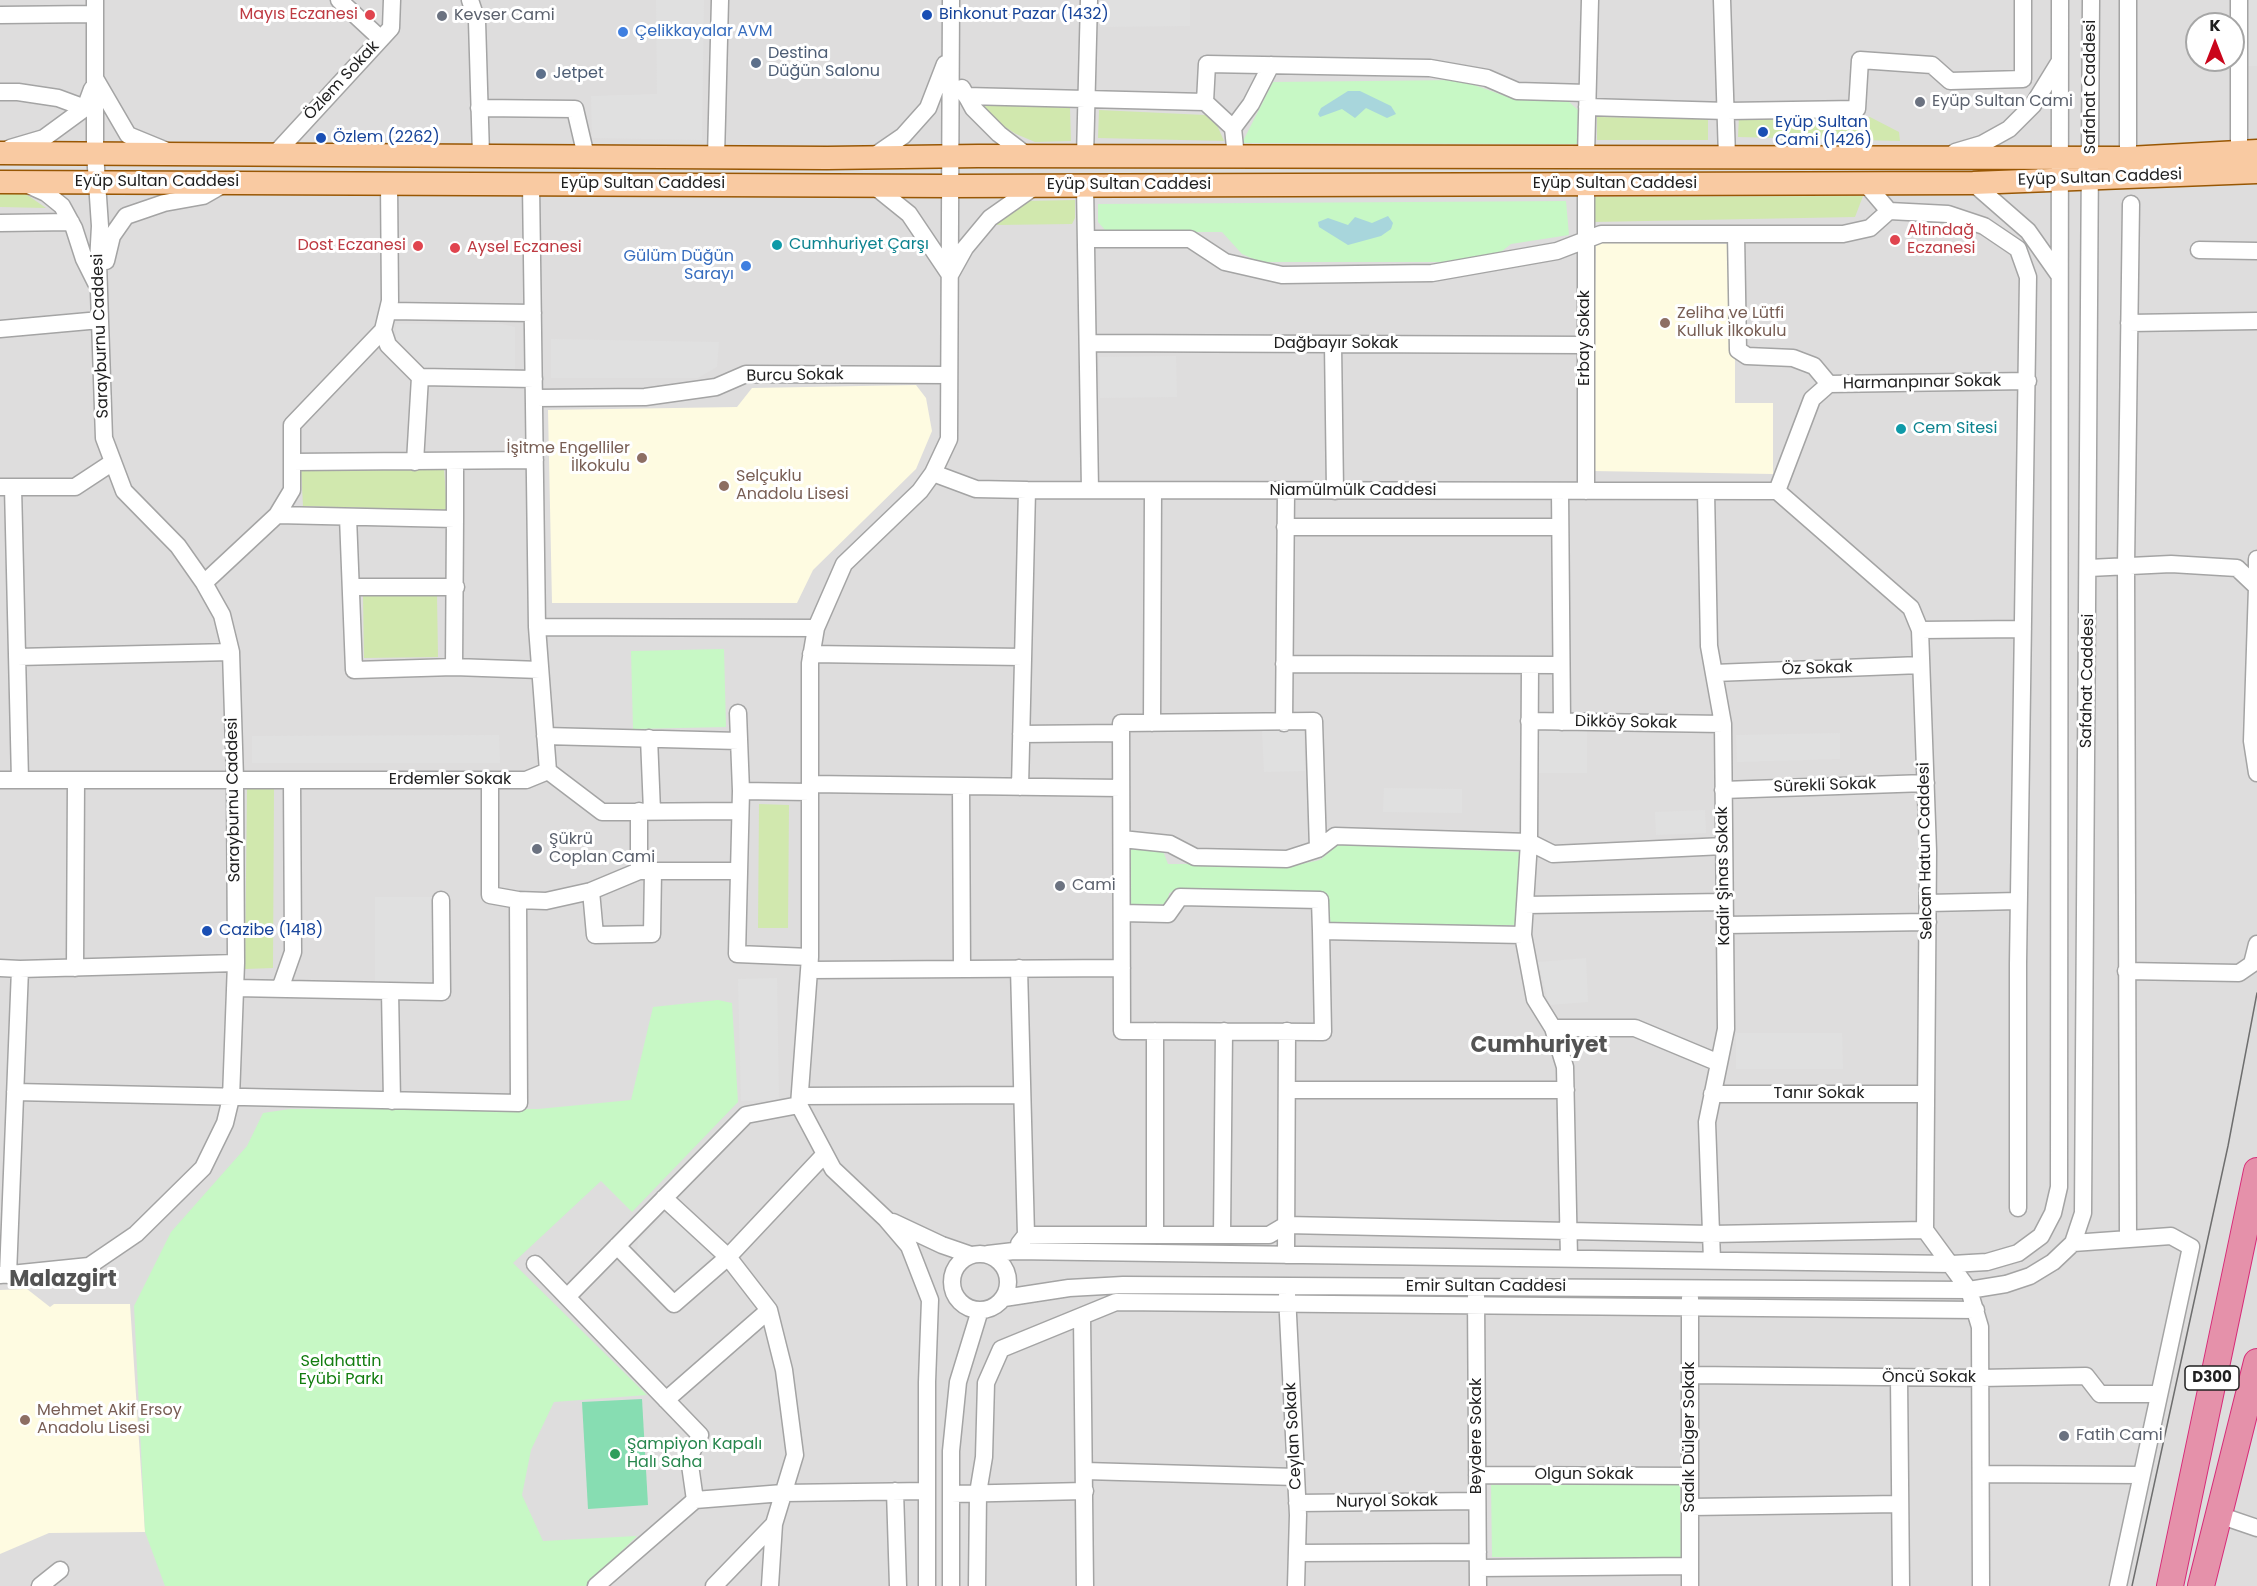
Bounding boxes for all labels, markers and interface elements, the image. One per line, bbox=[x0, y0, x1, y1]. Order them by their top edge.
place label: Mayıs Eczanesi bbox=[239, 5, 358, 25]
place label: Binkonut Pazar (1432) bbox=[939, 5, 1109, 25]
place label: Kevser Cami bbox=[454, 6, 555, 26]
marker: Mayıs Eczanesi bbox=[363, 8, 377, 22]
marker: Binkonut Pazar (1432) bbox=[920, 8, 934, 22]
marker: Kevser Cami bbox=[435, 9, 449, 23]
north arrow bbox=[2185, 12, 2245, 72]
text: K bbox=[2209, 14, 2221, 37]
street label: Safahat Caddesi bbox=[2081, 20, 2101, 154]
place label: Çelikkayalar AVM bbox=[635, 22, 773, 42]
marker: Çelikkayalar AVM bbox=[616, 25, 630, 39]
street label: Özlem Sokak bbox=[300, 37, 384, 125]
place label: Destina Düğün Salonu bbox=[768, 44, 880, 82]
marker: Destina Düğün Salonu bbox=[749, 56, 763, 70]
place label: Jetpet bbox=[553, 64, 604, 84]
marker: Jetpet bbox=[534, 67, 548, 81]
place label: Eyüp Sultan Cami bbox=[1932, 92, 2073, 112]
marker: Eyüp Sultan Cami bbox=[1913, 95, 1927, 109]
place label: Eyüp Sultan Cami (1426) bbox=[1775, 113, 1872, 151]
marker: Eyüp Sultan Cami (1426) bbox=[1756, 125, 1770, 139]
place label: Özlem (2262) bbox=[333, 128, 440, 148]
marker: Özlem (2262) bbox=[314, 131, 328, 145]
street label: Eyüp Sultan Caddesi bbox=[2018, 166, 2182, 190]
street label: Eyüp Sultan Caddesi bbox=[75, 172, 239, 192]
street label: Eyüp Sultan Caddesi bbox=[561, 174, 725, 194]
street label: Eyüp Sultan Caddesi bbox=[1533, 174, 1697, 194]
street label: Eyüp Sultan Caddesi bbox=[1047, 175, 1211, 195]
place label: Altındağ Eczanesi bbox=[1907, 221, 1975, 259]
marker: Altındağ Eczanesi bbox=[1888, 233, 1902, 247]
place label: Cumhuriyet Çarşı bbox=[789, 235, 929, 255]
place label: Dost Eczanesi bbox=[298, 236, 406, 256]
place label: Aysel Eczanesi bbox=[467, 238, 582, 258]
marker: Cumhuriyet Çarşı bbox=[770, 238, 784, 252]
marker: Dost Eczanesi bbox=[411, 239, 425, 253]
marker: Aysel Eczanesi bbox=[448, 241, 462, 255]
place label: Gülüm Düğün Sarayı bbox=[624, 247, 734, 285]
street label: Sarayburnu Caddesi bbox=[89, 253, 113, 419]
marker: Gülüm Düğün Sarayı bbox=[739, 259, 753, 273]
street label: Erbay Sokak bbox=[1575, 290, 1595, 386]
place label: Zeliha ve Lütfi Kulluk İlkokulu bbox=[1677, 304, 1786, 342]
marker: Zeliha ve Lütfi Kulluk İlkokulu bbox=[1658, 316, 1672, 330]
street label: Dağbayır Sokak bbox=[1274, 334, 1398, 354]
street label: Burcu Sokak bbox=[746, 366, 844, 386]
street label: Harmanpınar Sokak bbox=[1843, 372, 2001, 394]
place label: Cem Sitesi bbox=[1913, 419, 1997, 439]
marker: Cem Sitesi bbox=[1894, 422, 1908, 436]
place label: İşitme Engelliler İlkokulu bbox=[506, 439, 630, 477]
marker: İşitme Engelliler İlkokulu bbox=[635, 451, 649, 465]
place label: Selçuklu Anadolu Lisesi bbox=[736, 467, 849, 505]
marker: Selçuklu Anadolu Lisesi bbox=[717, 479, 731, 493]
street label: Niamülmülk Caddesi bbox=[1270, 481, 1436, 501]
street label: Safahat Caddesi bbox=[2077, 614, 2099, 748]
street label: Öz Sokak bbox=[1781, 658, 1853, 680]
street label: Dikköy Sokak bbox=[1575, 713, 1677, 733]
street label: Sarayburnu Caddesi bbox=[223, 717, 245, 883]
street label: Selcan Hatun Caddesi bbox=[1915, 762, 1937, 940]
street label: Erdemler Sokak bbox=[389, 770, 511, 790]
street label: Sürekli Sokak bbox=[1773, 775, 1877, 797]
street label: Kadir Şinas Sokak bbox=[1713, 806, 1735, 946]
place label: Şükrü Coplan Cami bbox=[549, 830, 655, 868]
marker: Şükrü Coplan Cami bbox=[530, 842, 544, 856]
place label: Cami bbox=[1072, 876, 1116, 896]
marker: Cami bbox=[1053, 879, 1067, 893]
place label: Cazibe (1418) bbox=[219, 921, 323, 941]
marker: Cazibe (1418) bbox=[200, 924, 214, 938]
district label: Cumhuriyet bbox=[1471, 1033, 1607, 1059]
street label: Tanır Sokak bbox=[1774, 1084, 1864, 1104]
district label: Malazgirt bbox=[9, 1267, 117, 1293]
street label: Emir Sultan Caddesi bbox=[1406, 1277, 1566, 1297]
park label: Selahattin Eyübi Parkı bbox=[299, 1352, 383, 1390]
street label: Sadık Dülger Sokak bbox=[1680, 1362, 1700, 1512]
road number: D300 bbox=[2185, 1366, 2239, 1390]
street label: Öncü Sokak bbox=[1882, 1368, 1976, 1388]
street label: Beydere Sokak bbox=[1467, 1378, 1487, 1494]
street label: Ceylan Sokak bbox=[1282, 1382, 1306, 1490]
place label: Mehmet Akif Ersoy Anadolu Lisesi bbox=[37, 1401, 182, 1439]
marker: Mehmet Akif Ersoy Anadolu Lisesi bbox=[18, 1413, 32, 1427]
place label: Fatih Cami bbox=[2076, 1426, 2163, 1446]
marker: Fatih Cami bbox=[2057, 1429, 2071, 1443]
place label: Şampiyon Kapalı Halı Saha bbox=[627, 1435, 762, 1473]
marker: Şampiyon Kapalı Halı Saha bbox=[608, 1447, 622, 1461]
street label: Olgun Sokak bbox=[1534, 1465, 1634, 1485]
street label: Nuryol Sokak bbox=[1336, 1492, 1438, 1512]

